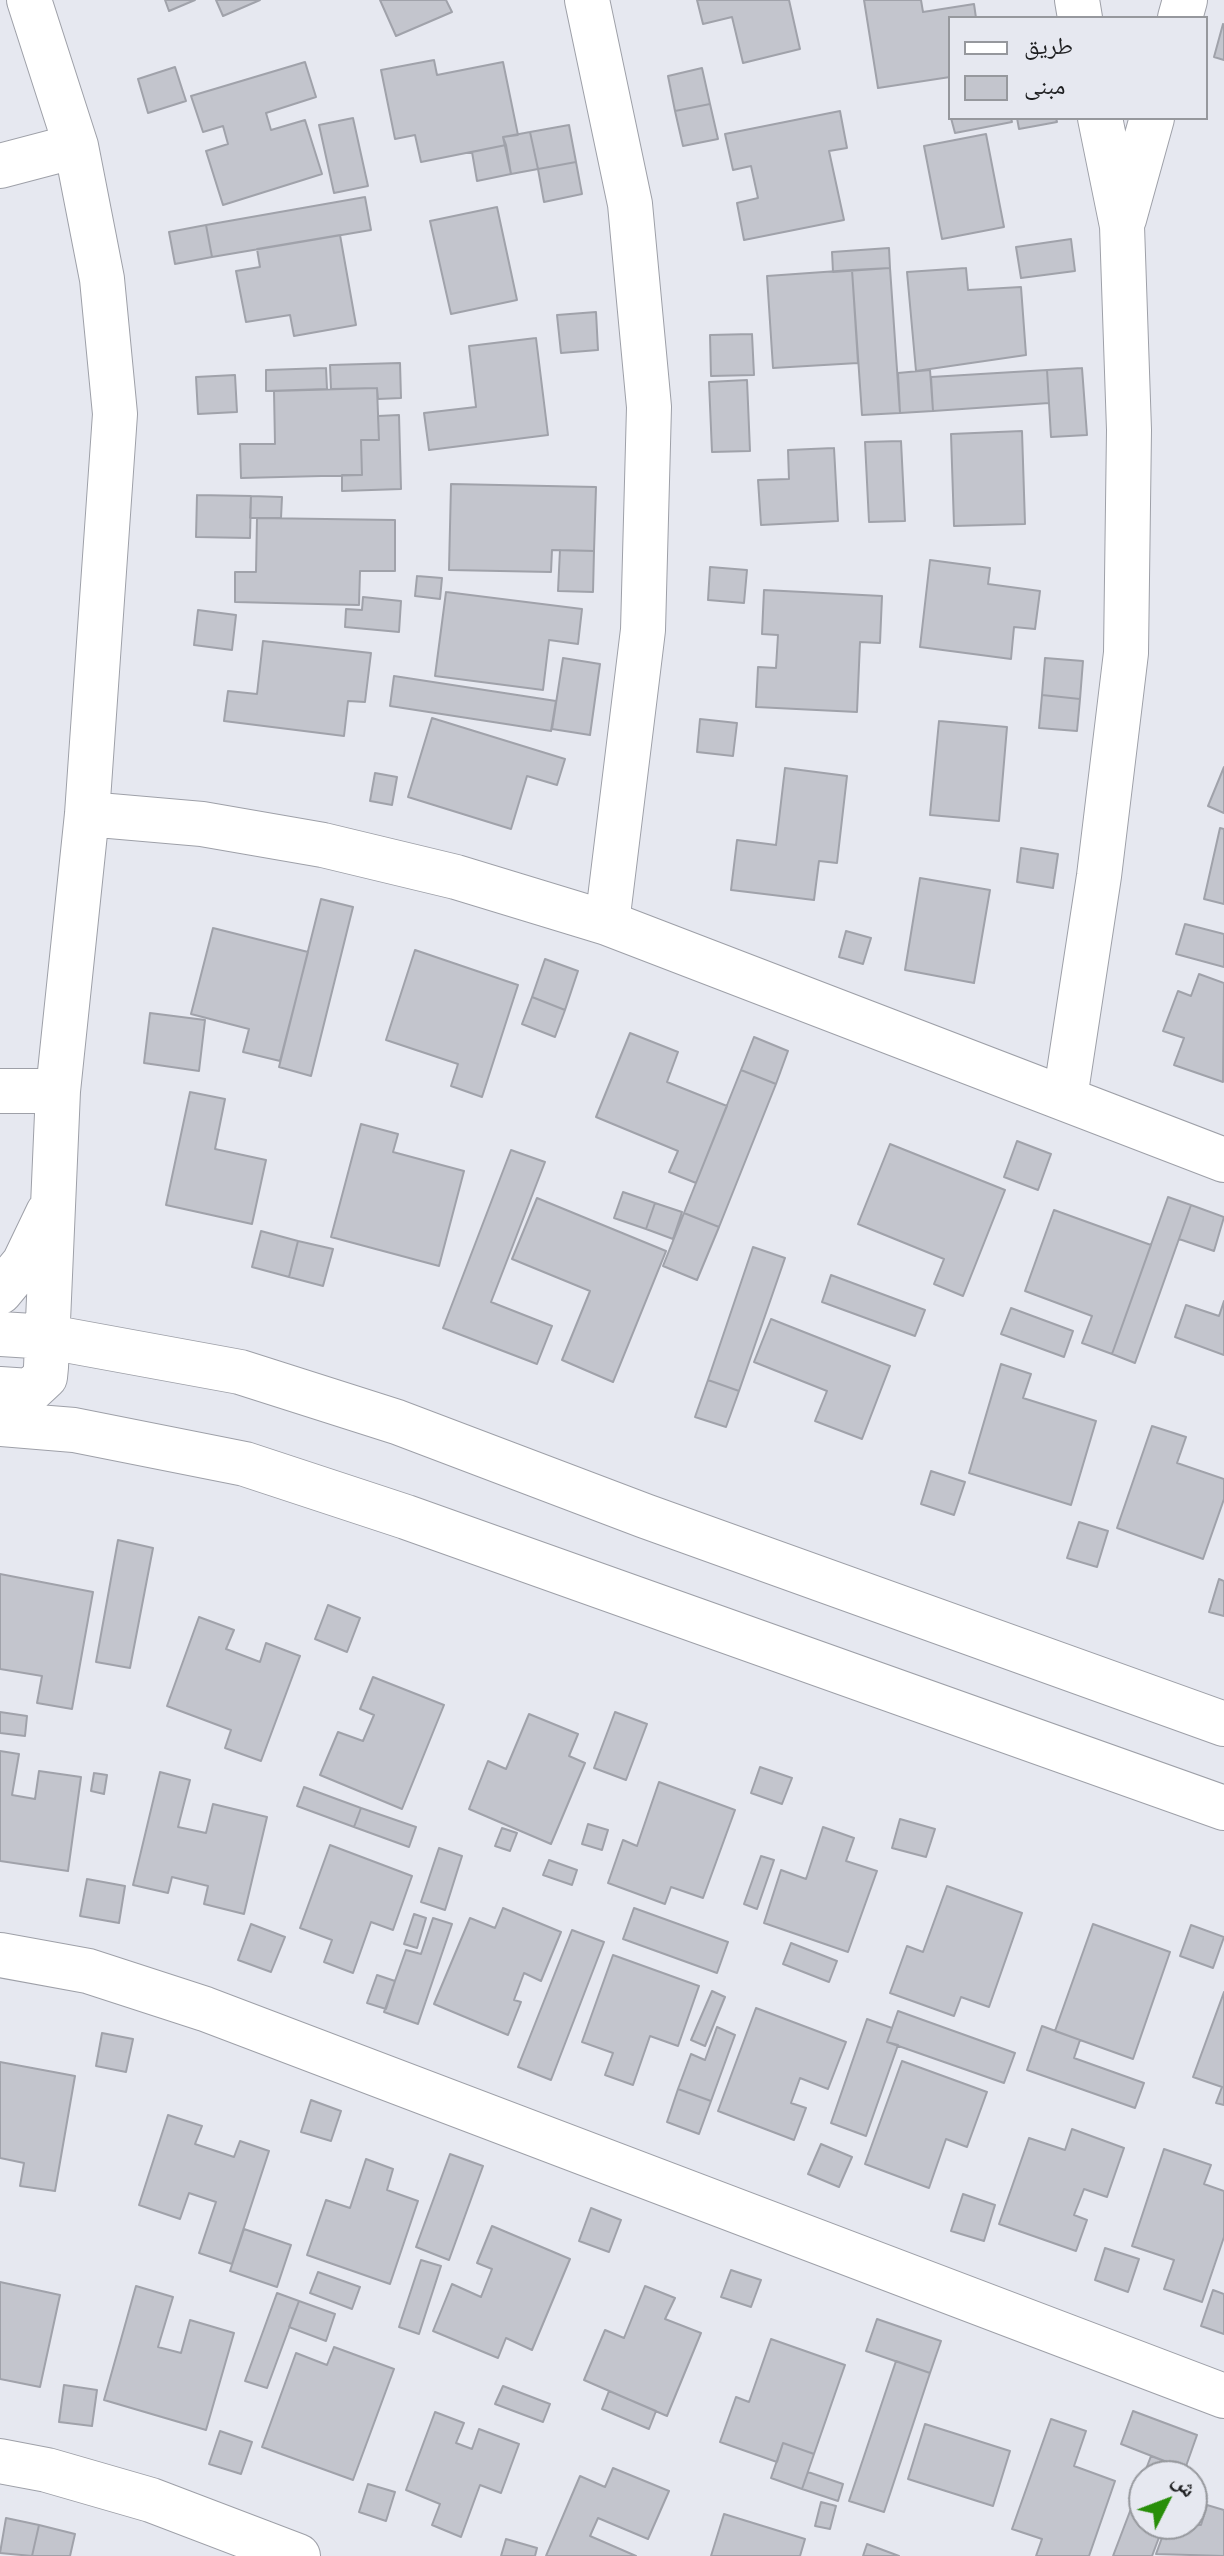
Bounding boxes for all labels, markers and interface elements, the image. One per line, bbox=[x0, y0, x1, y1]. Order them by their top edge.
legend bbox=[948, 16, 1208, 120]
text: طريق bbox=[1024, 31, 1073, 60]
text: مبنى bbox=[1024, 71, 1065, 100]
north arrow bbox=[1128, 2460, 1208, 2540]
text: ش bbox=[1167, 2467, 1203, 2503]

